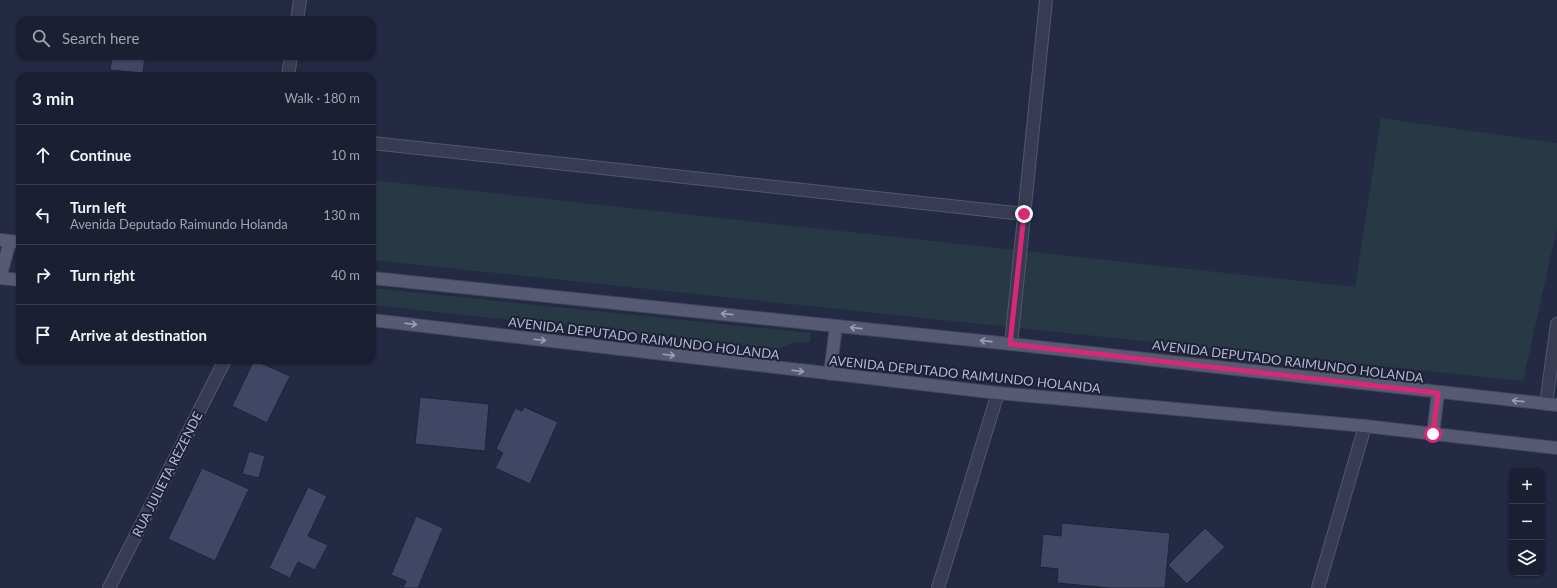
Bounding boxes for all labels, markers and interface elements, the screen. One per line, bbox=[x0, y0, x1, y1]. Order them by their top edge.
search box bbox=[16, 16, 376, 60]
icon: search bbox=[30, 27, 52, 49]
text: Search here bbox=[62, 29, 139, 47]
text: 3 min bbox=[32, 88, 74, 109]
text: Walk · 180 m bbox=[284, 90, 360, 106]
icon: ahead bbox=[32, 144, 54, 166]
text: Continue bbox=[70, 146, 131, 164]
text: 10 m bbox=[331, 147, 360, 163]
text: Turn left bbox=[70, 198, 126, 216]
icon: left bbox=[32, 204, 54, 226]
route end bbox=[1015, 205, 1033, 223]
text: 130 m bbox=[323, 207, 360, 223]
text: Avenida Deputado Raimundo Holanda bbox=[70, 216, 288, 232]
icon: right bbox=[32, 264, 54, 286]
text: Turn right bbox=[70, 266, 135, 284]
text: 40 m bbox=[331, 267, 360, 283]
one-way arrow bbox=[721, 311, 734, 318]
street label: AVENIDA DEPUTADO RAIMUNDO HOLANDA bbox=[507, 313, 781, 363]
one-way arrow bbox=[404, 320, 417, 328]
icon: arrive bbox=[32, 324, 54, 346]
one-way arrow bbox=[850, 324, 863, 331]
text: Arrive at destination bbox=[70, 326, 207, 344]
one-way arrow bbox=[533, 336, 546, 344]
street label: AVENIDA DEPUTADO RAIMUNDO HOLANDA bbox=[1151, 336, 1425, 386]
one-way arrow bbox=[980, 337, 993, 345]
one-way arrow bbox=[662, 351, 675, 359]
street label: AVENIDA DEPUTADO RAIMUNDO HOLANDA bbox=[828, 352, 1102, 396]
one-way arrow bbox=[791, 367, 804, 374]
one-way arrow bbox=[1512, 397, 1525, 405]
street label: RUA JULIETA REZENDE bbox=[128, 409, 206, 539]
route start bbox=[1424, 425, 1442, 443]
map controls bbox=[1509, 468, 1545, 576]
button: + bbox=[1509, 468, 1545, 504]
button: − bbox=[1509, 504, 1545, 540]
button: layers bbox=[1509, 540, 1545, 576]

